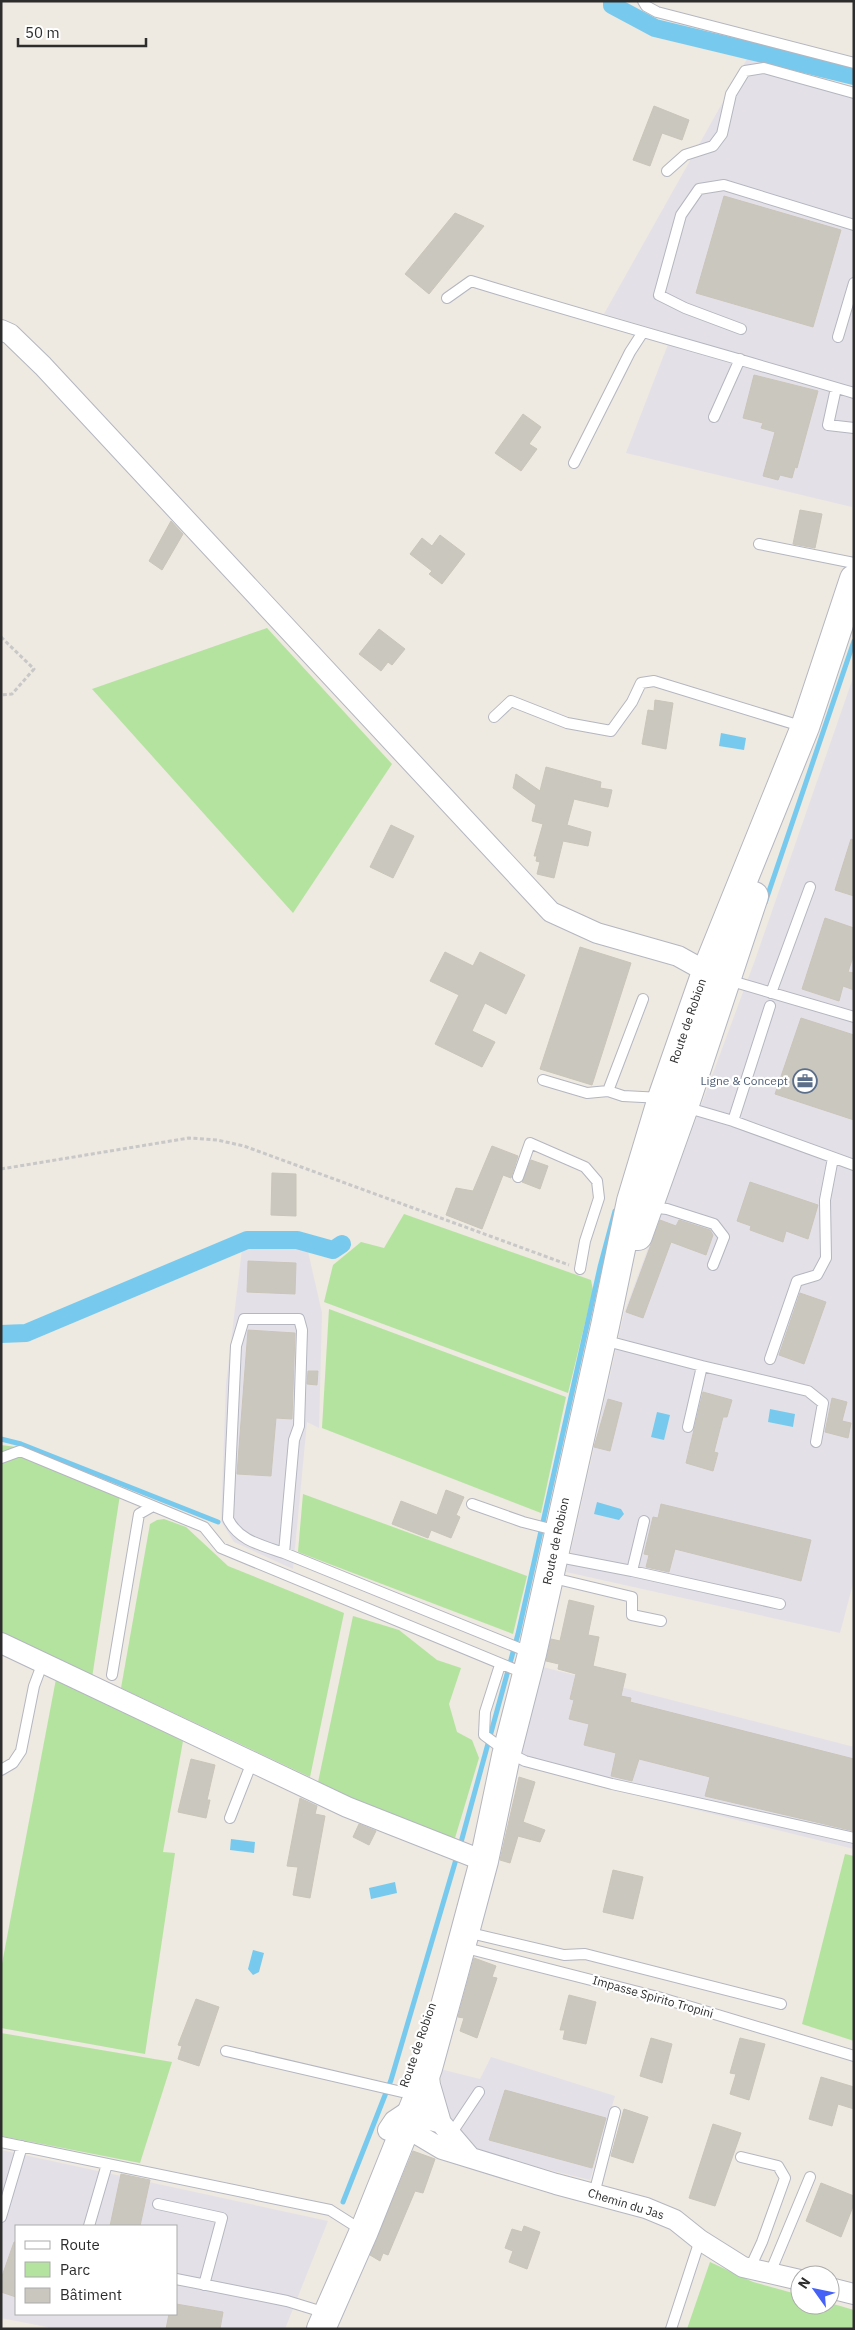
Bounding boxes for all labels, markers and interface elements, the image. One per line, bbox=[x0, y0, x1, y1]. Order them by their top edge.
scale bar bbox=[18, 15, 145, 47]
text: 50 m bbox=[25, 23, 60, 42]
street label: Route de Robion bbox=[666, 976, 709, 1065]
office icon: Ligne & Concept bbox=[792, 1068, 818, 1094]
place label: Ligne & Concept bbox=[701, 1073, 788, 1088]
street label: Route de Robion bbox=[539, 1496, 572, 1586]
street label: Impasse Spirito Tropini bbox=[591, 1972, 715, 2021]
street label: Route de Robion bbox=[396, 2000, 439, 2089]
street label: Chemin du Jas bbox=[586, 2185, 666, 2222]
legend bbox=[15, 2225, 178, 2315]
text: Route bbox=[60, 2235, 100, 2254]
text: Parc bbox=[60, 2260, 90, 2279]
north arrow bbox=[790, 2265, 840, 2315]
text: N bbox=[794, 2274, 814, 2292]
text: Bâtiment bbox=[60, 2285, 122, 2304]

